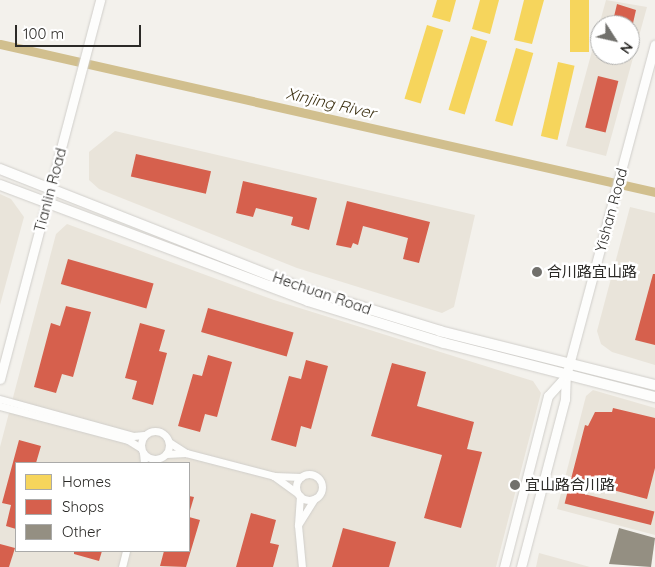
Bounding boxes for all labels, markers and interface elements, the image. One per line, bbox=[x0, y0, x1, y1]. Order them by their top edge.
scale bar bbox=[18, 15, 144, 47]
north arrow bbox=[590, 15, 640, 65]
text: 100 m bbox=[23, 24, 64, 43]
text: N bbox=[616, 39, 637, 57]
water label: Xinjing River bbox=[284, 83, 378, 123]
street label: Tianlin Road bbox=[30, 146, 70, 234]
street label: Yishan Road bbox=[591, 166, 631, 254]
place label: 合川路宜山路 bbox=[547, 263, 637, 281]
marker: 合川路宜山路 bbox=[531, 266, 543, 278]
street label: Hechuan Road bbox=[270, 268, 374, 318]
legend bbox=[15, 462, 190, 552]
text: Homes bbox=[62, 472, 111, 491]
place label: 宜山路合川路 bbox=[525, 476, 615, 494]
marker: 宜山路合川路 bbox=[509, 479, 521, 491]
text: Shops bbox=[62, 497, 104, 516]
text: Other bbox=[62, 522, 101, 541]

